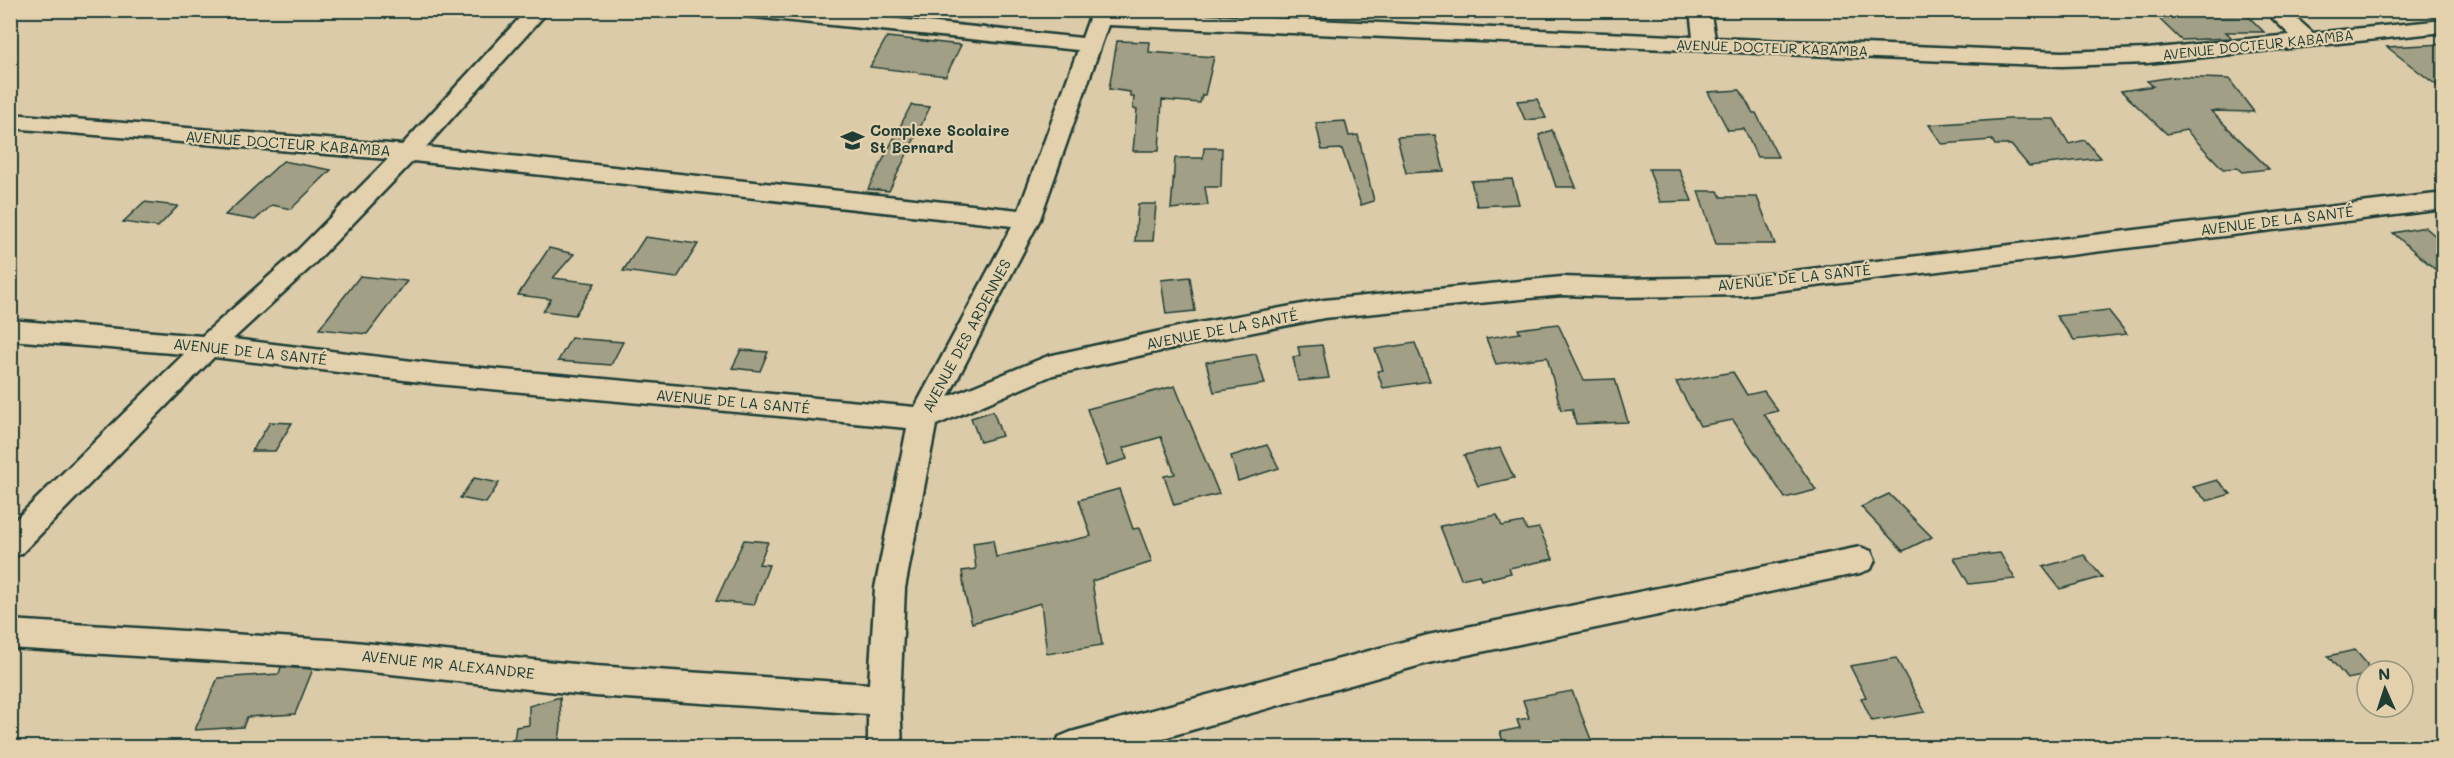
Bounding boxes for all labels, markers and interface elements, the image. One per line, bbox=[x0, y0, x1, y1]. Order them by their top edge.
street label: AVENUE DOCTEUR KABAMBA bbox=[2161, 25, 2355, 64]
street label: AVENUE DOCTEUR KABAMBA bbox=[1676, 35, 1868, 60]
place label: Complexe Scolaire St Bernard bbox=[870, 120, 1009, 157]
street label: AVENUE DOCTEUR KABAMBA bbox=[185, 126, 391, 160]
school or university icon: Complexe Scolaire St Bernard bbox=[839, 127, 865, 153]
street label: AVENUE DE LA SANTÉ bbox=[2199, 201, 2355, 239]
street label: AVENUE DES ARDENNES bbox=[917, 255, 1015, 416]
street label: AVENUE DE LA SANTÉ bbox=[1716, 259, 1872, 295]
street label: AVENUE DE LA SANTÉ bbox=[1144, 304, 1300, 354]
street label: AVENUE DE LA SANTÉ bbox=[172, 333, 328, 369]
street label: AVENUE DE LA SANTÉ bbox=[655, 384, 811, 418]
street label: AVENUE MR ALEXANDRE bbox=[361, 645, 536, 683]
north arrow bbox=[2355, 659, 2415, 719]
text: N bbox=[2378, 663, 2391, 684]

